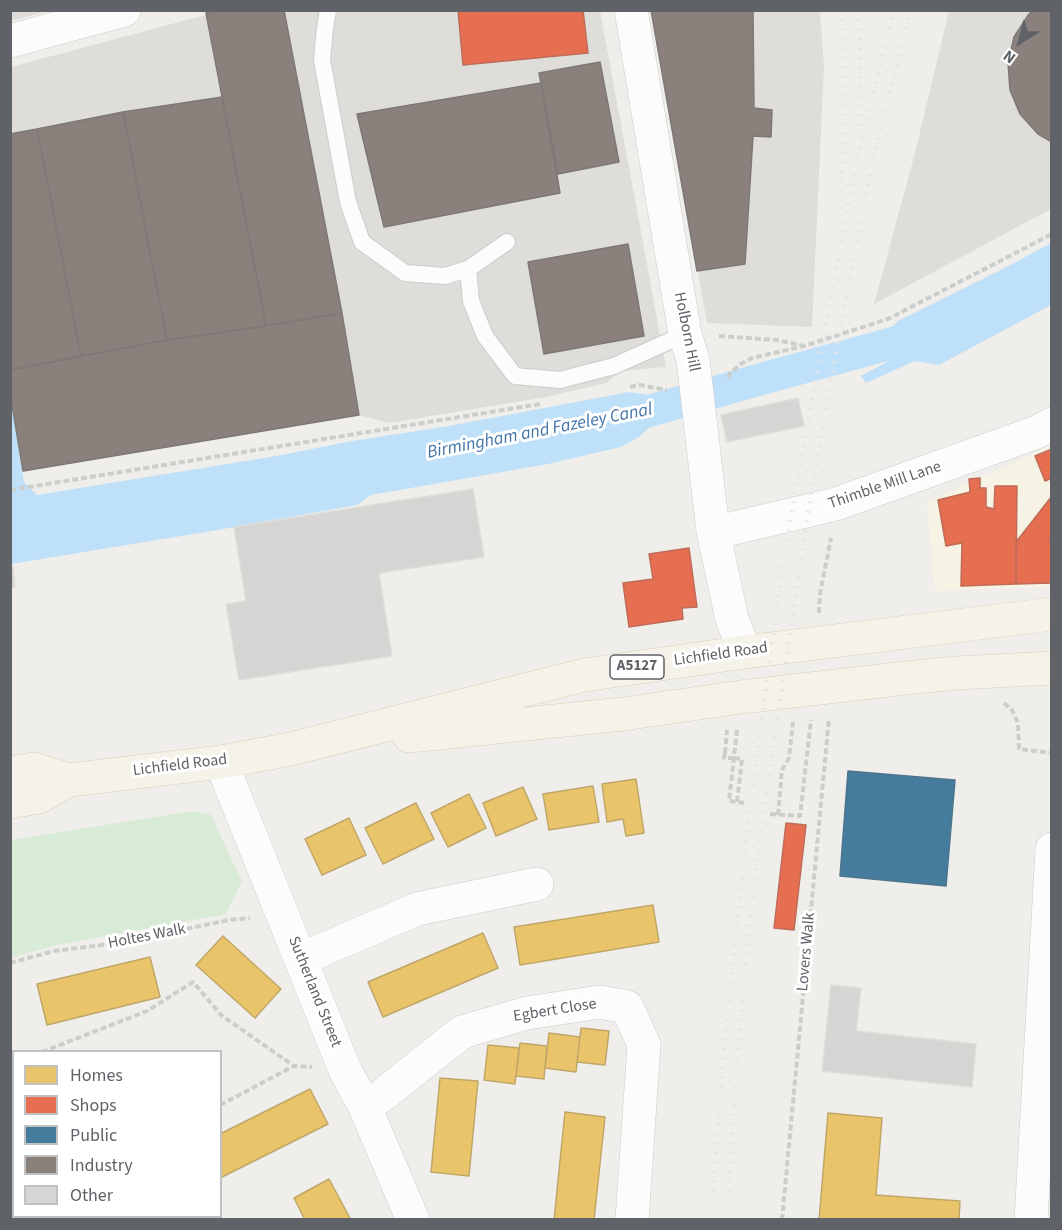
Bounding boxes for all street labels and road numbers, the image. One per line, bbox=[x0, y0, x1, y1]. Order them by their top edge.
street label: Holborn Hill bbox=[669, 291, 703, 373]
street label: Thimble Mill Lane bbox=[826, 458, 944, 514]
street label: Lichfield Road bbox=[673, 639, 769, 671]
road number: A5127 bbox=[610, 655, 664, 679]
street label: Lichfield Road bbox=[132, 751, 228, 781]
street label: Lovers Walk bbox=[794, 912, 820, 992]
street label: Holtes Walk bbox=[107, 920, 187, 954]
street label: Sutherland Street bbox=[283, 934, 345, 1050]
street label: Egbert Close bbox=[512, 995, 598, 1027]

